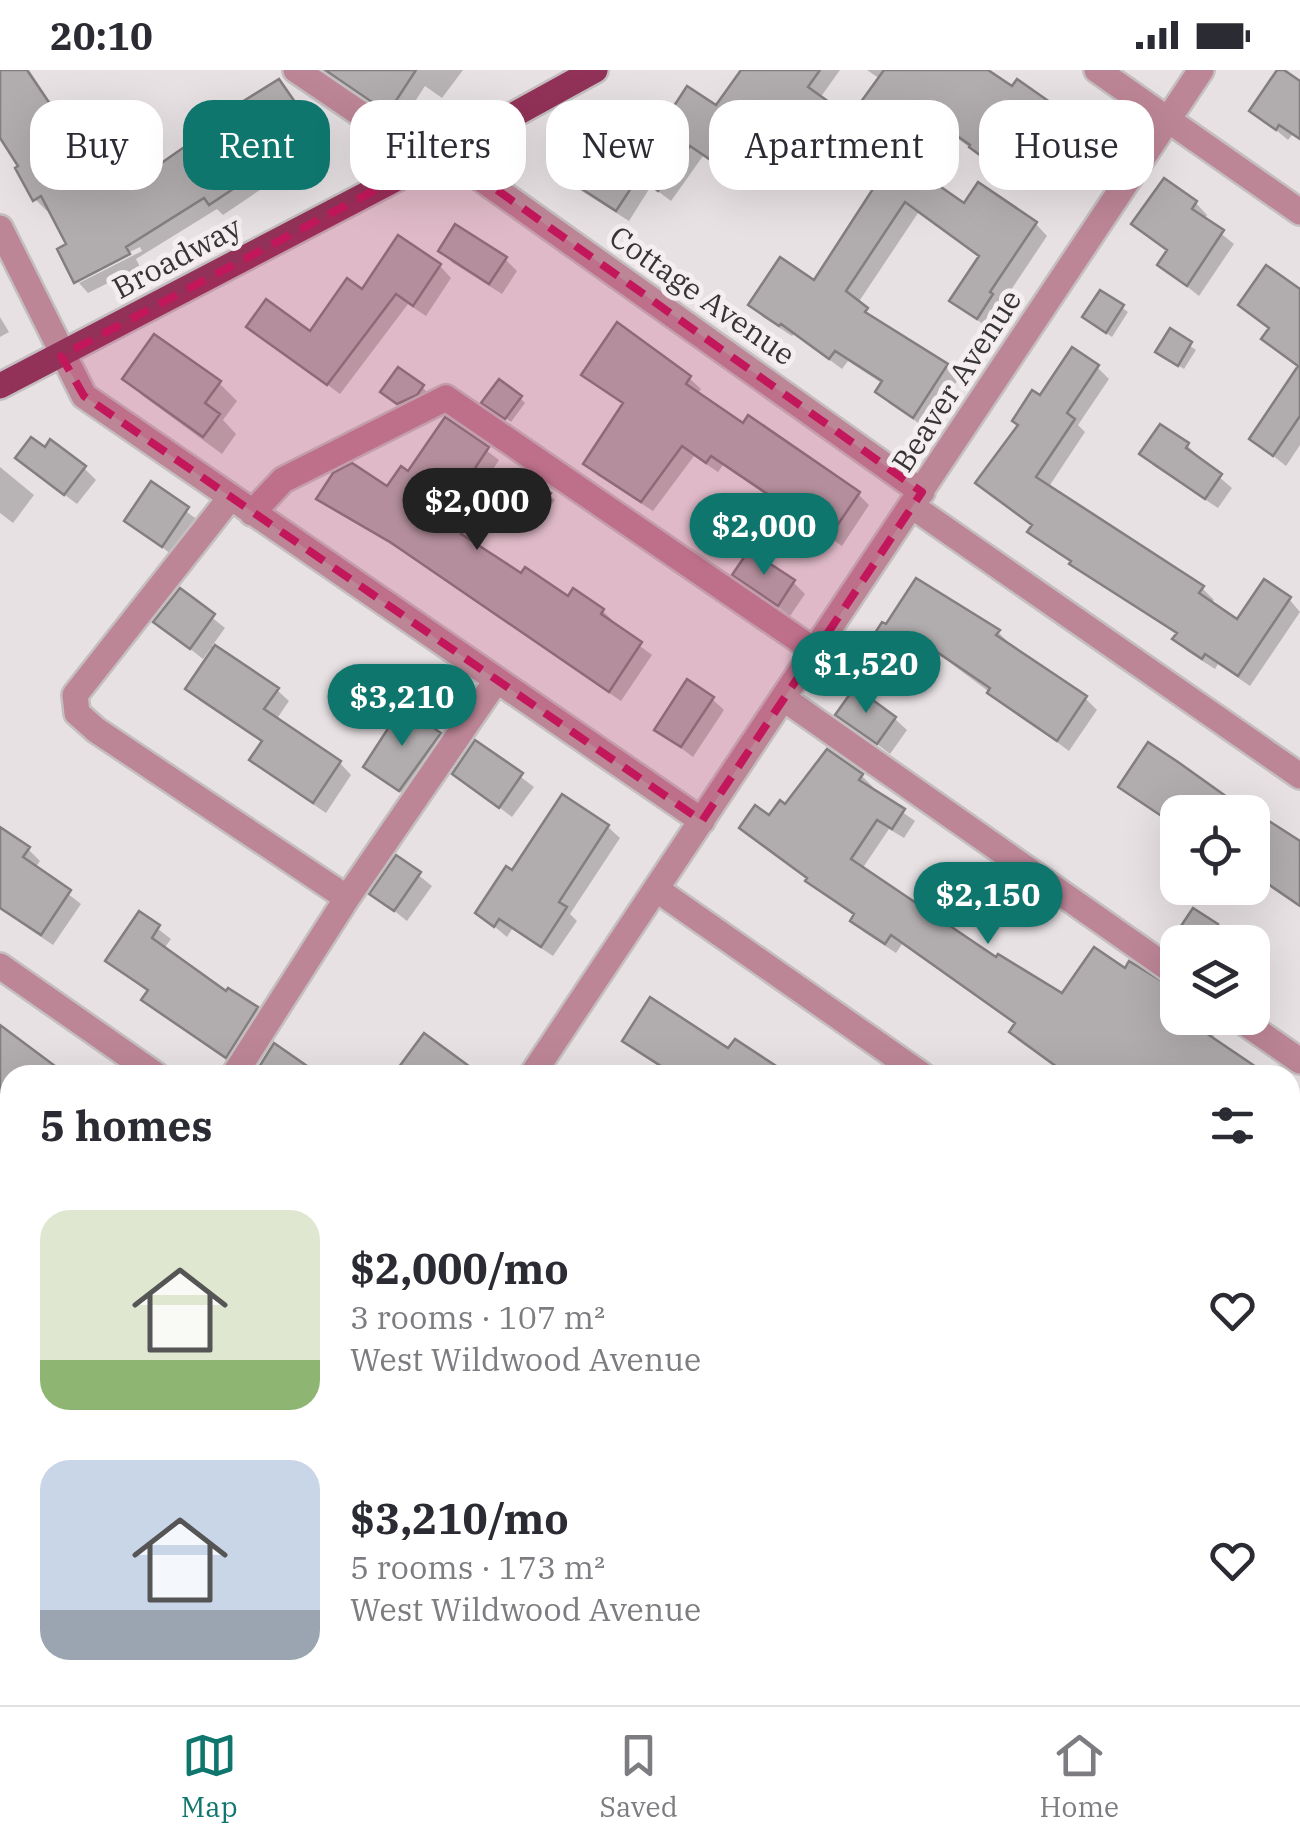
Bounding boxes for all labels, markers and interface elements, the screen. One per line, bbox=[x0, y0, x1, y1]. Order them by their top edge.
text: 20:10 bbox=[50, 11, 153, 60]
chip: Buy bbox=[30, 100, 163, 190]
chip: Rent bbox=[183, 100, 330, 190]
chip: Filters bbox=[350, 100, 526, 190]
chip: New bbox=[546, 100, 689, 190]
chip: Apartment bbox=[709, 100, 959, 190]
chip: House bbox=[979, 100, 1154, 190]
street label: Broadway bbox=[105, 206, 247, 307]
street label: Cottage Avenue bbox=[602, 216, 803, 373]
street label: Beaver Avenue bbox=[882, 282, 1029, 479]
pin: $2,000 bbox=[396, 468, 558, 553]
text: $2,000 bbox=[425, 479, 529, 521]
pin: $2,000 bbox=[683, 493, 845, 578]
text: $2,000 bbox=[712, 504, 816, 546]
pin: $1,520 bbox=[785, 631, 947, 716]
text: $1,520 bbox=[814, 642, 918, 684]
pin: $3,210 bbox=[321, 664, 483, 749]
text: $3,210 bbox=[350, 675, 454, 717]
map controls bbox=[1160, 795, 1270, 1035]
button: locate bbox=[1160, 795, 1270, 905]
pin: $2,150 bbox=[907, 862, 1069, 947]
text: $2,150 bbox=[936, 873, 1040, 915]
button: layers bbox=[1160, 925, 1270, 1035]
text: 5 homes bbox=[40, 1098, 213, 1153]
icon: filters bbox=[1205, 1098, 1260, 1153]
text: $2,000/mo bbox=[350, 1241, 569, 1296]
icon: home bbox=[120, 1250, 240, 1370]
icon: heart bbox=[1205, 1283, 1260, 1338]
text: 3 rooms · 107 m² bbox=[350, 1296, 605, 1338]
text: West Wildwood Avenue bbox=[350, 1338, 701, 1380]
text: $3,210/mo bbox=[350, 1491, 569, 1546]
icon: home bbox=[120, 1500, 240, 1620]
icon: heart bbox=[1205, 1533, 1260, 1588]
text: 5 rooms · 173 m² bbox=[350, 1546, 605, 1588]
text: West Wildwood Avenue bbox=[350, 1588, 701, 1630]
tab: Map bbox=[181, 1728, 238, 1825]
tab: Saved bbox=[599, 1728, 678, 1825]
tab: Home bbox=[1040, 1728, 1119, 1825]

